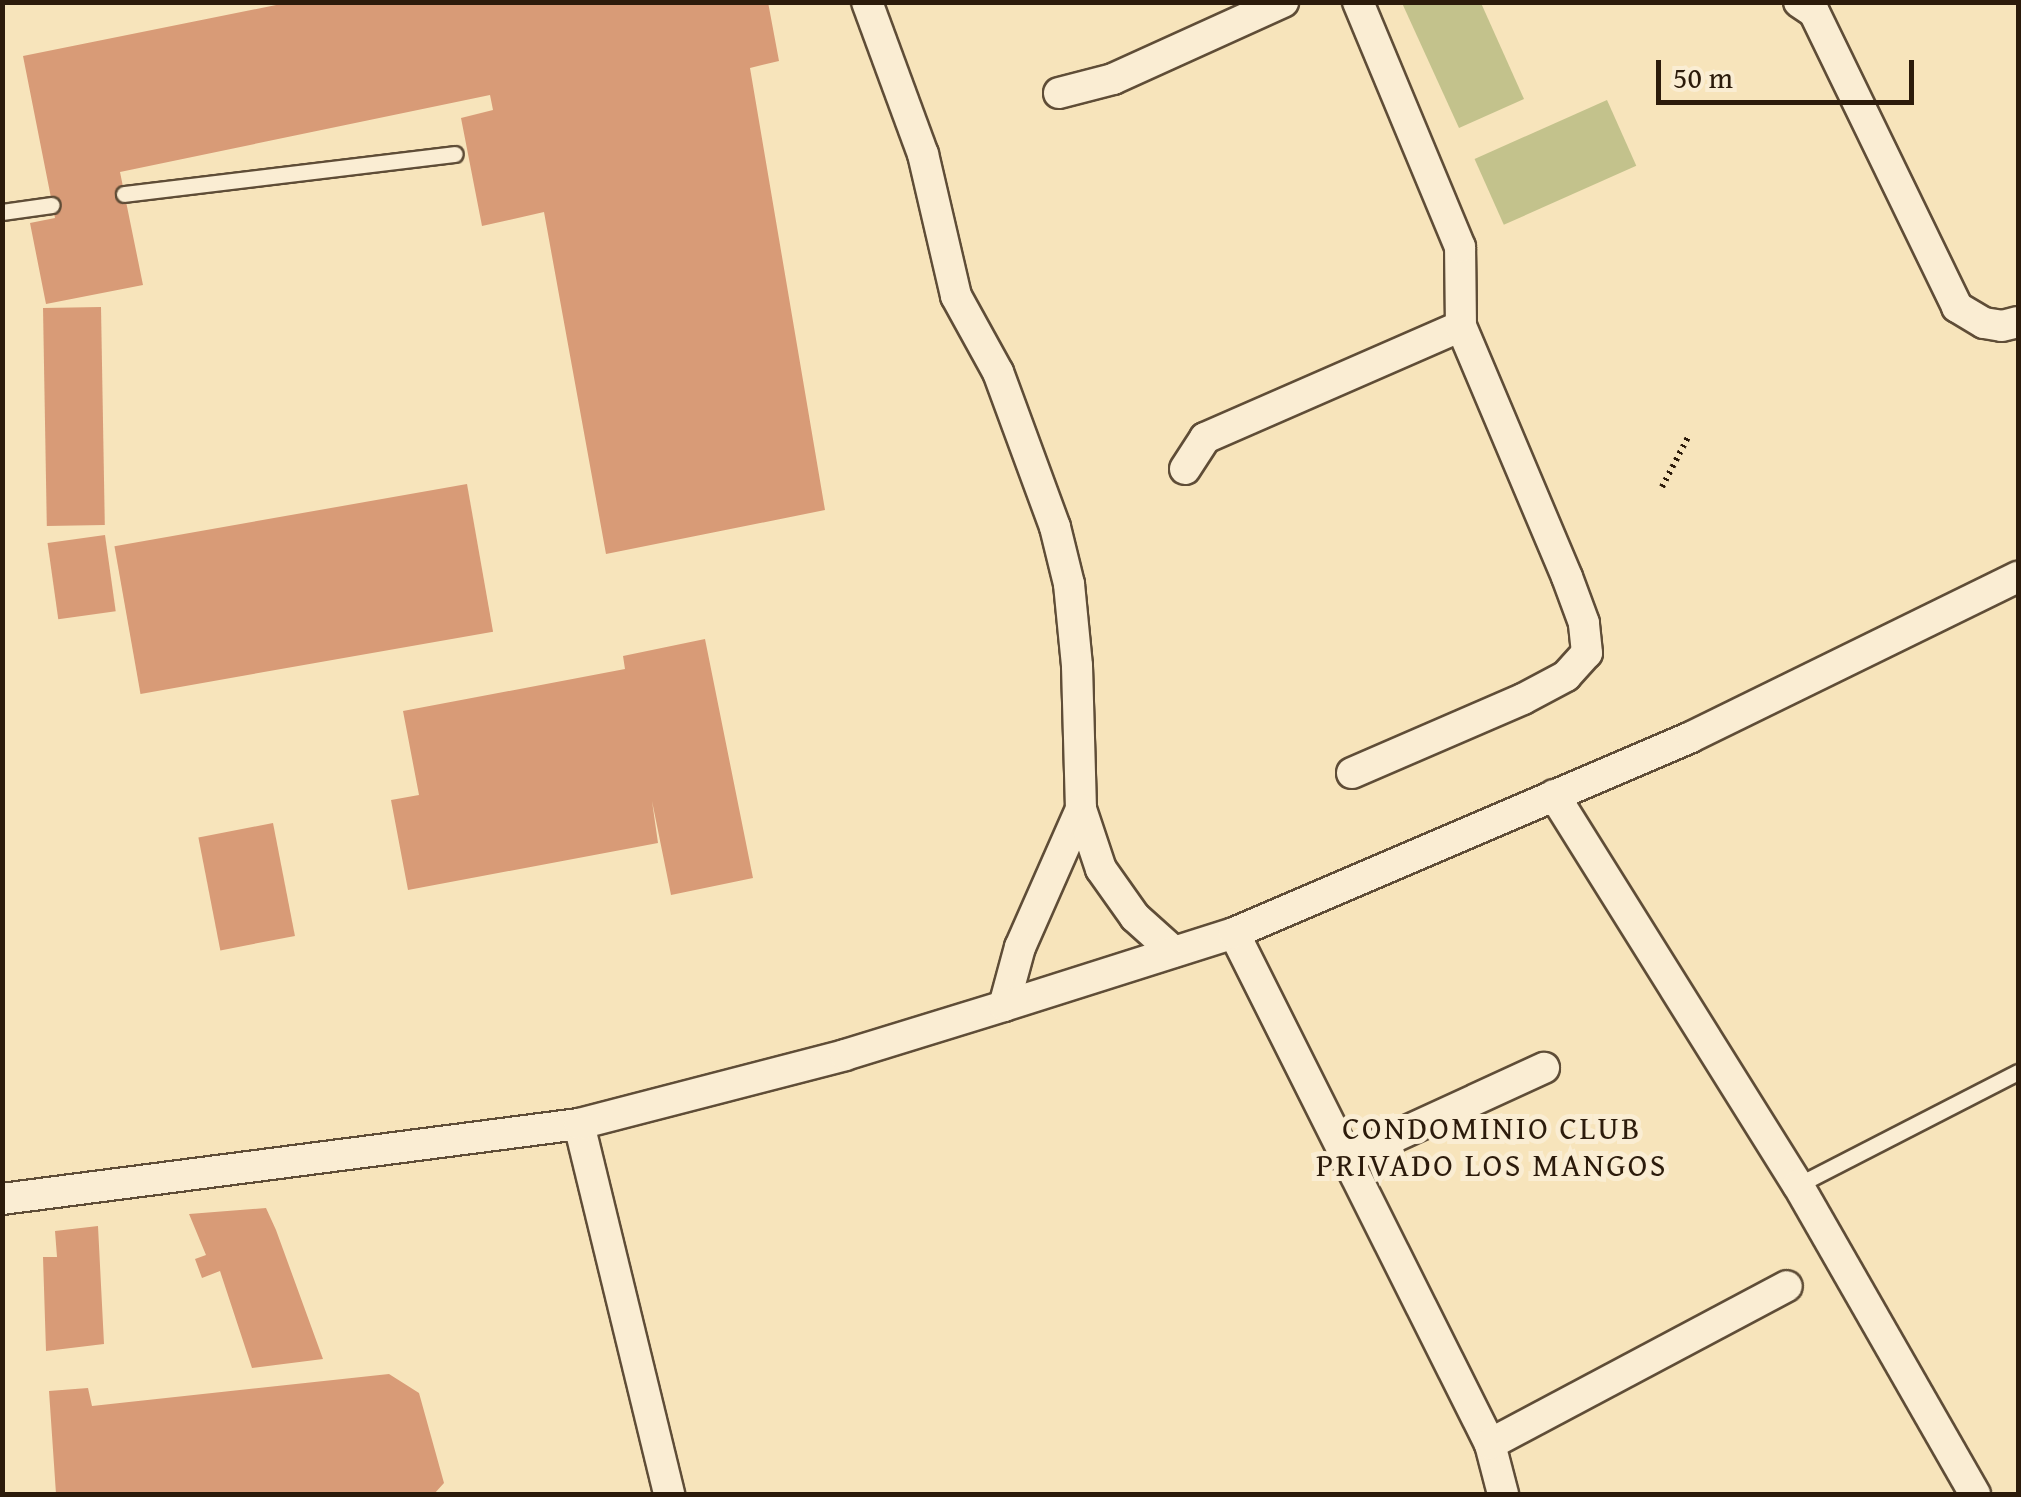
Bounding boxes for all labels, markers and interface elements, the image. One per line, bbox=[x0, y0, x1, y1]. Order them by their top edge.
scale bar bbox=[1661, 40, 1918, 102]
text: 50 m bbox=[1673, 55, 1733, 99]
district label: CONDOMINIO CLUB PRIVADO LOS MANGOS bbox=[1316, 1110, 1668, 1185]

